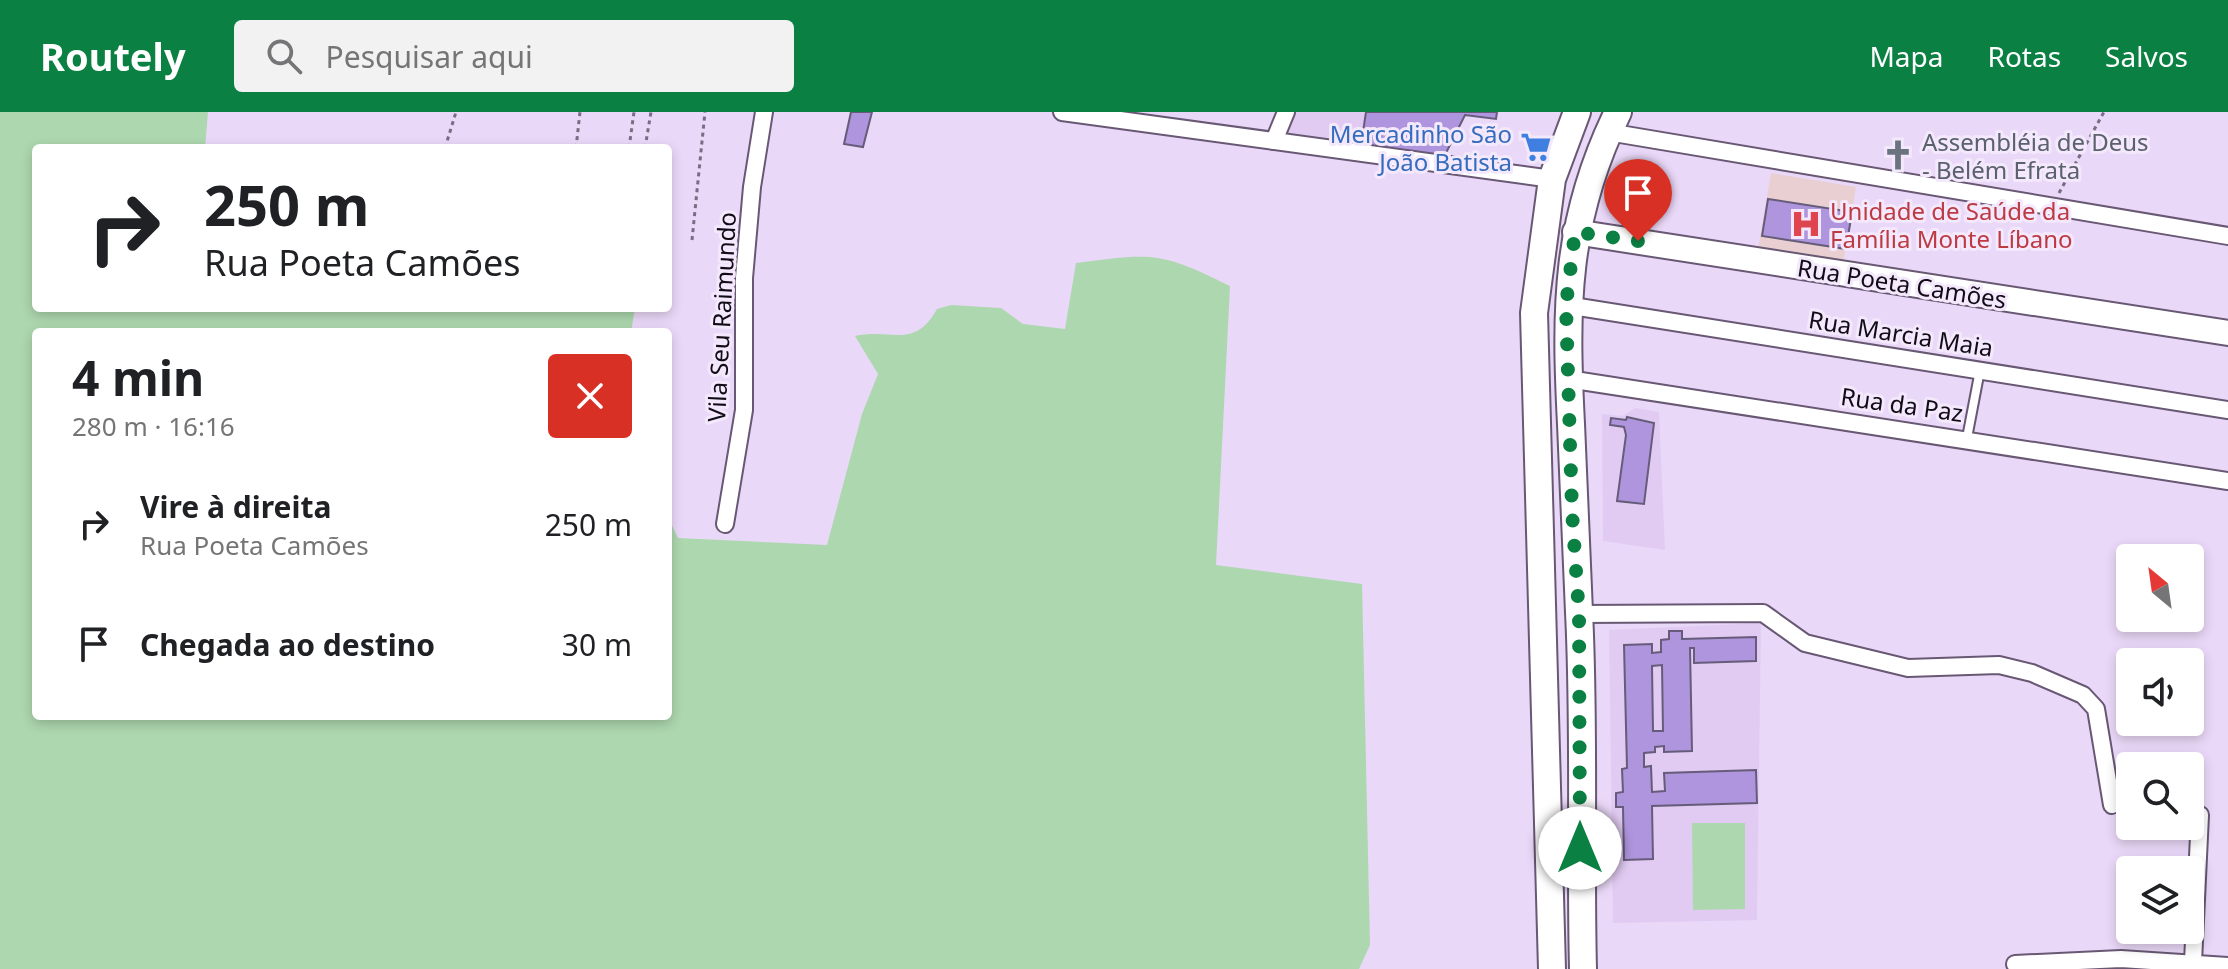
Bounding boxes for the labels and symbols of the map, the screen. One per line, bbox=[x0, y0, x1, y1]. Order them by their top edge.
place label: Mercadinho São João Batista bbox=[1330, 117, 1512, 178]
place label: Assembléia de Deus - Belém Efrata bbox=[1922, 125, 2149, 186]
supermarket icon: Mercadinho São João Batista bbox=[1519, 130, 1553, 164]
church icon: Assembléia de Deus - Belém Efrata bbox=[1881, 138, 1915, 172]
pin bbox=[1604, 159, 1672, 241]
place label: Unidade de Saúde da Família Monte Líbano bbox=[1830, 194, 2073, 255]
hospital icon: Unidade de Saúde da Família Monte Líbano bbox=[1789, 207, 1823, 241]
street label: Vila Seu Raimundo bbox=[699, 211, 743, 423]
street label: Rua Poeta Camões bbox=[1795, 250, 2009, 316]
street label: Rua Marcia Maia bbox=[1806, 302, 1996, 364]
street label: Rua da Paz bbox=[1839, 379, 1965, 429]
north arrow bbox=[2116, 544, 2204, 632]
position arrow bbox=[1538, 806, 1622, 890]

